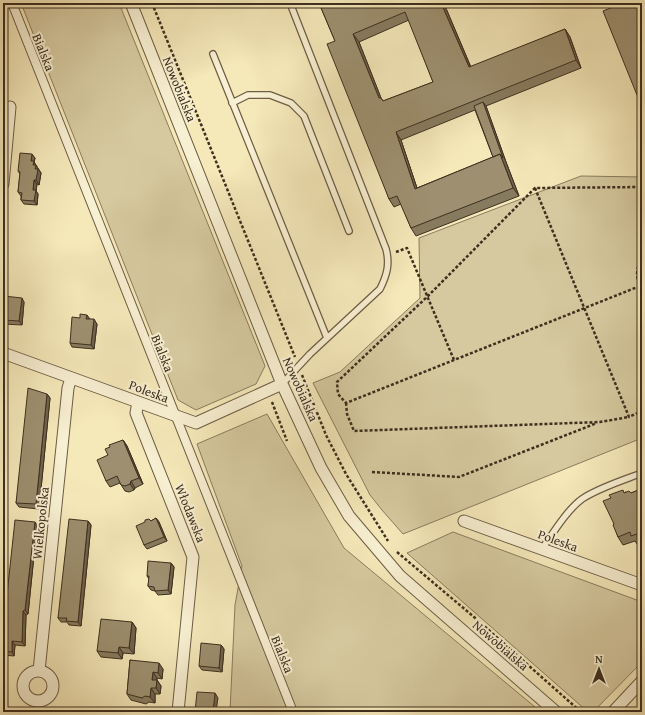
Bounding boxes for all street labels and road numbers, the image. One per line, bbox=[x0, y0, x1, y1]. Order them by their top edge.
street label: Bialska bbox=[27, 31, 60, 74]
street label: Nowobialska bbox=[158, 54, 202, 125]
street label: Bialska bbox=[146, 332, 179, 375]
street label: Nowobialska bbox=[278, 354, 324, 425]
street label: Poleska bbox=[126, 375, 172, 408]
street label: Włodawska bbox=[170, 481, 211, 546]
street label: Wielkopolska bbox=[27, 485, 54, 560]
street label: Poleska bbox=[535, 524, 581, 557]
street label: Nowobialska bbox=[469, 616, 533, 676]
street label: Bialska bbox=[266, 633, 299, 676]

